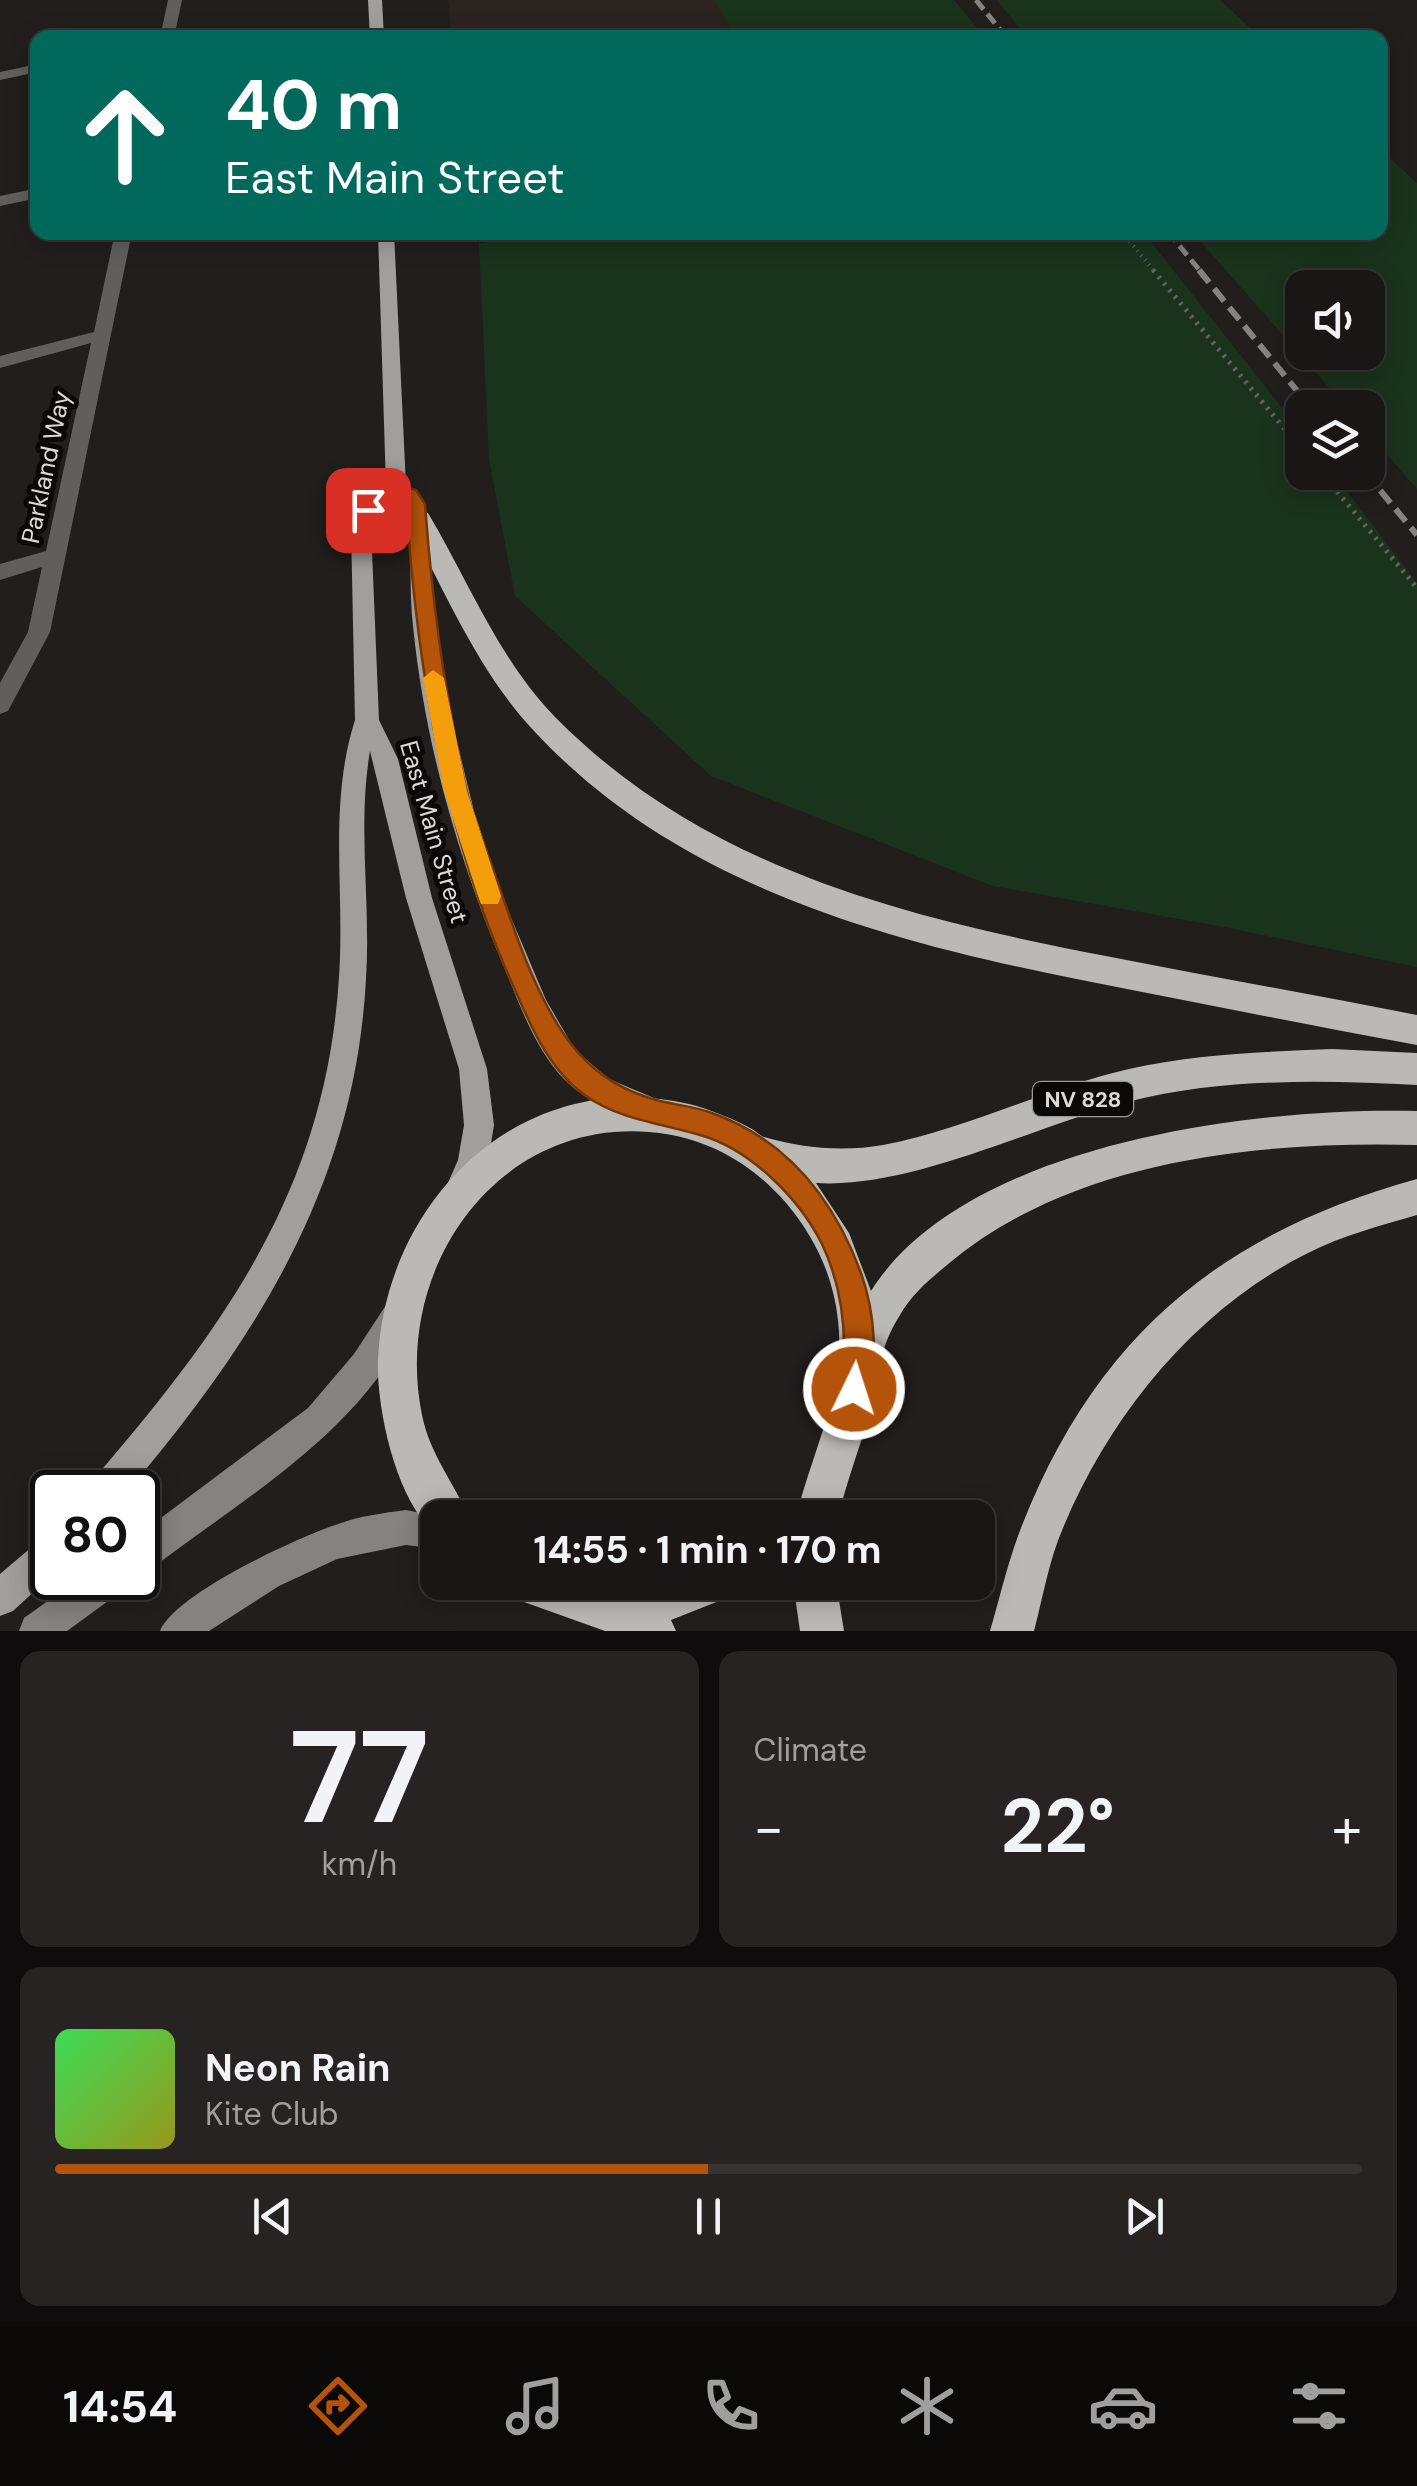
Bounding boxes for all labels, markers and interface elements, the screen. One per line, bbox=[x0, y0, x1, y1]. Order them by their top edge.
text: 40 m bbox=[225, 60, 402, 151]
icon: ahead bbox=[60, 70, 190, 200]
text: East Main Street bbox=[225, 148, 565, 207]
map controls bbox=[1285, 270, 1385, 490]
button: sound bbox=[1285, 270, 1385, 370]
street label: Parkland Way bbox=[14, 388, 78, 546]
button: layers bbox=[1285, 390, 1385, 490]
pin bbox=[326, 468, 411, 553]
icon: arrive bbox=[341, 483, 396, 538]
street label: East Main Street bbox=[392, 737, 476, 927]
road number: NV 828 bbox=[1033, 1082, 1133, 1116]
position arrow bbox=[802, 1337, 906, 1441]
speed limit sign: 80 bbox=[30, 1470, 160, 1600]
text: 14:55 · 1 min · 170 m bbox=[533, 1525, 882, 1575]
text: 77 bbox=[289, 1693, 429, 1862]
text: Climate bbox=[754, 1729, 867, 1771]
text: 22° bbox=[1001, 1778, 1115, 1875]
text: − bbox=[754, 1792, 784, 1864]
text: + bbox=[1332, 1792, 1362, 1864]
text: km/h bbox=[321, 1843, 397, 1885]
text: Neon Rain bbox=[205, 2043, 390, 2093]
text: Kite Club bbox=[205, 2093, 339, 2135]
icon: previous bbox=[245, 2189, 300, 2244]
icon: pause bbox=[681, 2189, 736, 2244]
icon: next bbox=[1117, 2189, 1172, 2244]
icon: directions bbox=[303, 2371, 373, 2441]
icon: music bbox=[500, 2371, 570, 2441]
icon: phone bbox=[696, 2371, 766, 2441]
icon: climate bbox=[892, 2371, 962, 2441]
icon: car bbox=[1088, 2371, 1158, 2441]
icon: filters bbox=[1284, 2371, 1354, 2441]
text: 14:54 bbox=[63, 2377, 177, 2436]

